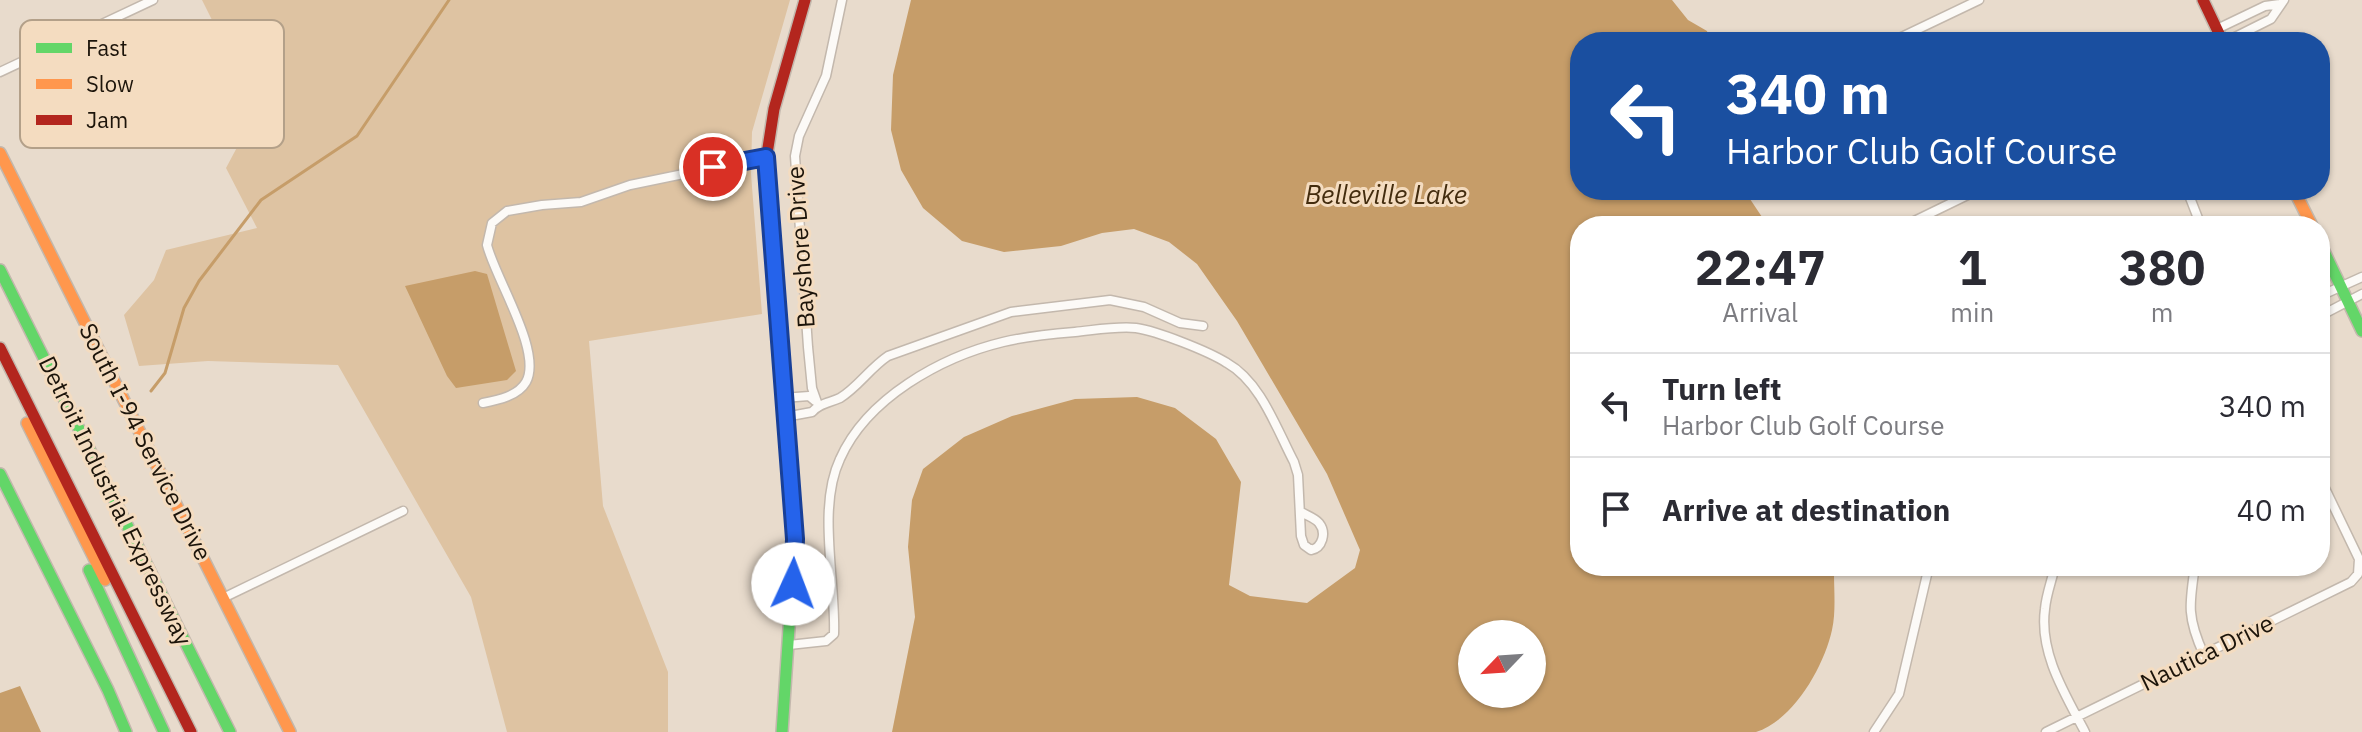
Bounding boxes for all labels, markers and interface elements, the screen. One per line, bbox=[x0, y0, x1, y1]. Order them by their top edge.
legend bbox=[20, 20, 284, 148]
text: Fast bbox=[86, 33, 127, 62]
text: 340 m bbox=[1726, 57, 1890, 129]
icon: left bbox=[1594, 64, 1698, 168]
text: Slow bbox=[86, 69, 134, 98]
text: Jam bbox=[86, 105, 128, 134]
text: Harbor Club Golf Course bbox=[1726, 127, 2117, 174]
pin bbox=[679, 133, 747, 201]
icon: arrive bbox=[691, 145, 735, 189]
street label: Bayshore Drive bbox=[778, 165, 822, 329]
water label: Belleville Lake bbox=[1305, 177, 1467, 211]
text: 22:47 bbox=[1695, 236, 1826, 298]
text: 1 bbox=[1958, 236, 1987, 298]
text: 380 bbox=[2119, 236, 2205, 298]
text: Arrival bbox=[1722, 295, 1798, 329]
text: min bbox=[1950, 295, 1994, 329]
text: m bbox=[2151, 295, 2173, 329]
street label: South I-94 Service Drive bbox=[72, 318, 220, 566]
street label: Detroit Industrial Expressway bbox=[32, 350, 200, 651]
text: Turn left bbox=[1662, 369, 1781, 408]
icon: left bbox=[1594, 383, 1638, 427]
text: 340 m bbox=[2219, 386, 2306, 425]
text: Harbor Club Golf Course bbox=[1662, 408, 1945, 442]
icon: arrive bbox=[1594, 487, 1638, 531]
text: Arrive at destination bbox=[1662, 490, 1950, 529]
text: 40 m bbox=[2237, 490, 2306, 529]
position arrow bbox=[751, 542, 835, 626]
street label: Nautica Drive bbox=[2135, 606, 2278, 698]
north arrow bbox=[1458, 620, 1546, 708]
map controls bbox=[1458, 620, 1546, 708]

